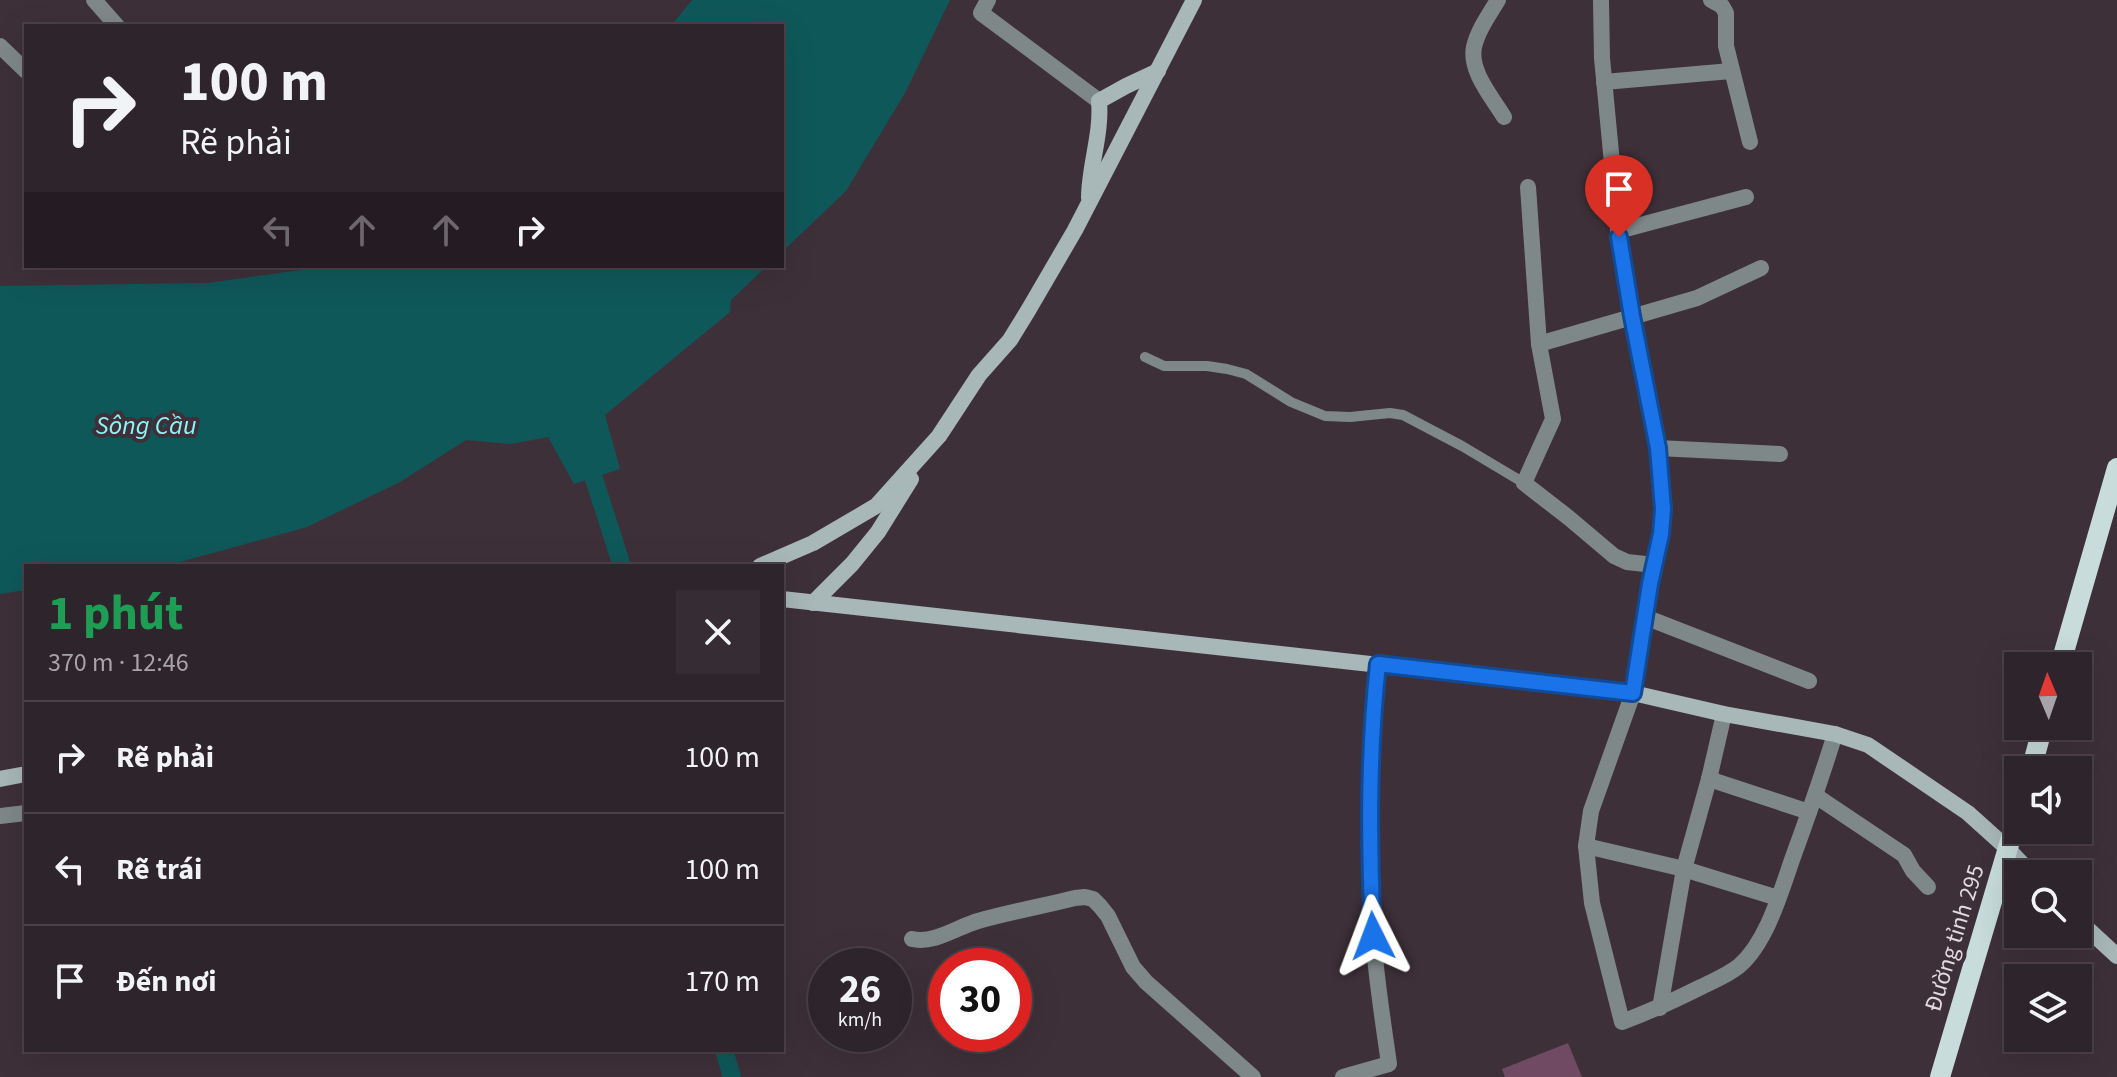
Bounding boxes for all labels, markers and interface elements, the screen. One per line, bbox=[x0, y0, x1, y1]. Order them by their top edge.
text: 100 m bbox=[180, 43, 328, 122]
icon: right bbox=[48, 56, 152, 160]
text: Rẽ phải bbox=[180, 117, 292, 168]
pin bbox=[1585, 155, 1653, 237]
icon: arrive bbox=[1597, 167, 1641, 211]
icon: left bbox=[256, 208, 300, 252]
icon: ahead bbox=[340, 208, 384, 252]
icon: ahead bbox=[424, 208, 468, 252]
icon: right bbox=[508, 208, 552, 252]
water label: Sông Cầu bbox=[96, 407, 196, 444]
text: 1 phút bbox=[48, 580, 184, 648]
button: close bbox=[676, 590, 760, 674]
text: 370 m · 12:46 bbox=[48, 644, 189, 681]
north arrow bbox=[2004, 652, 2092, 740]
map controls bbox=[2004, 652, 2092, 1052]
icon: right bbox=[48, 735, 92, 779]
text: Rẽ phải bbox=[116, 736, 214, 779]
text: 100 m bbox=[684, 736, 760, 779]
button: sound bbox=[2004, 756, 2092, 844]
icon: left bbox=[48, 847, 92, 891]
text: Rẽ trái bbox=[116, 848, 202, 891]
text: 100 m bbox=[684, 848, 760, 891]
street label: Đường tỉnh 295 bbox=[1916, 860, 1993, 1016]
button: search bbox=[2004, 860, 2092, 948]
position arrow bbox=[1331, 894, 1415, 978]
speed limit sign: 30 bbox=[928, 948, 1032, 1052]
icon: arrive bbox=[48, 959, 92, 1003]
text: Đến nơi bbox=[116, 960, 216, 1003]
text: 170 m bbox=[684, 960, 760, 1003]
text: 26 bbox=[839, 961, 881, 1018]
button: layers bbox=[2004, 964, 2092, 1052]
text: km/h bbox=[838, 1006, 882, 1034]

